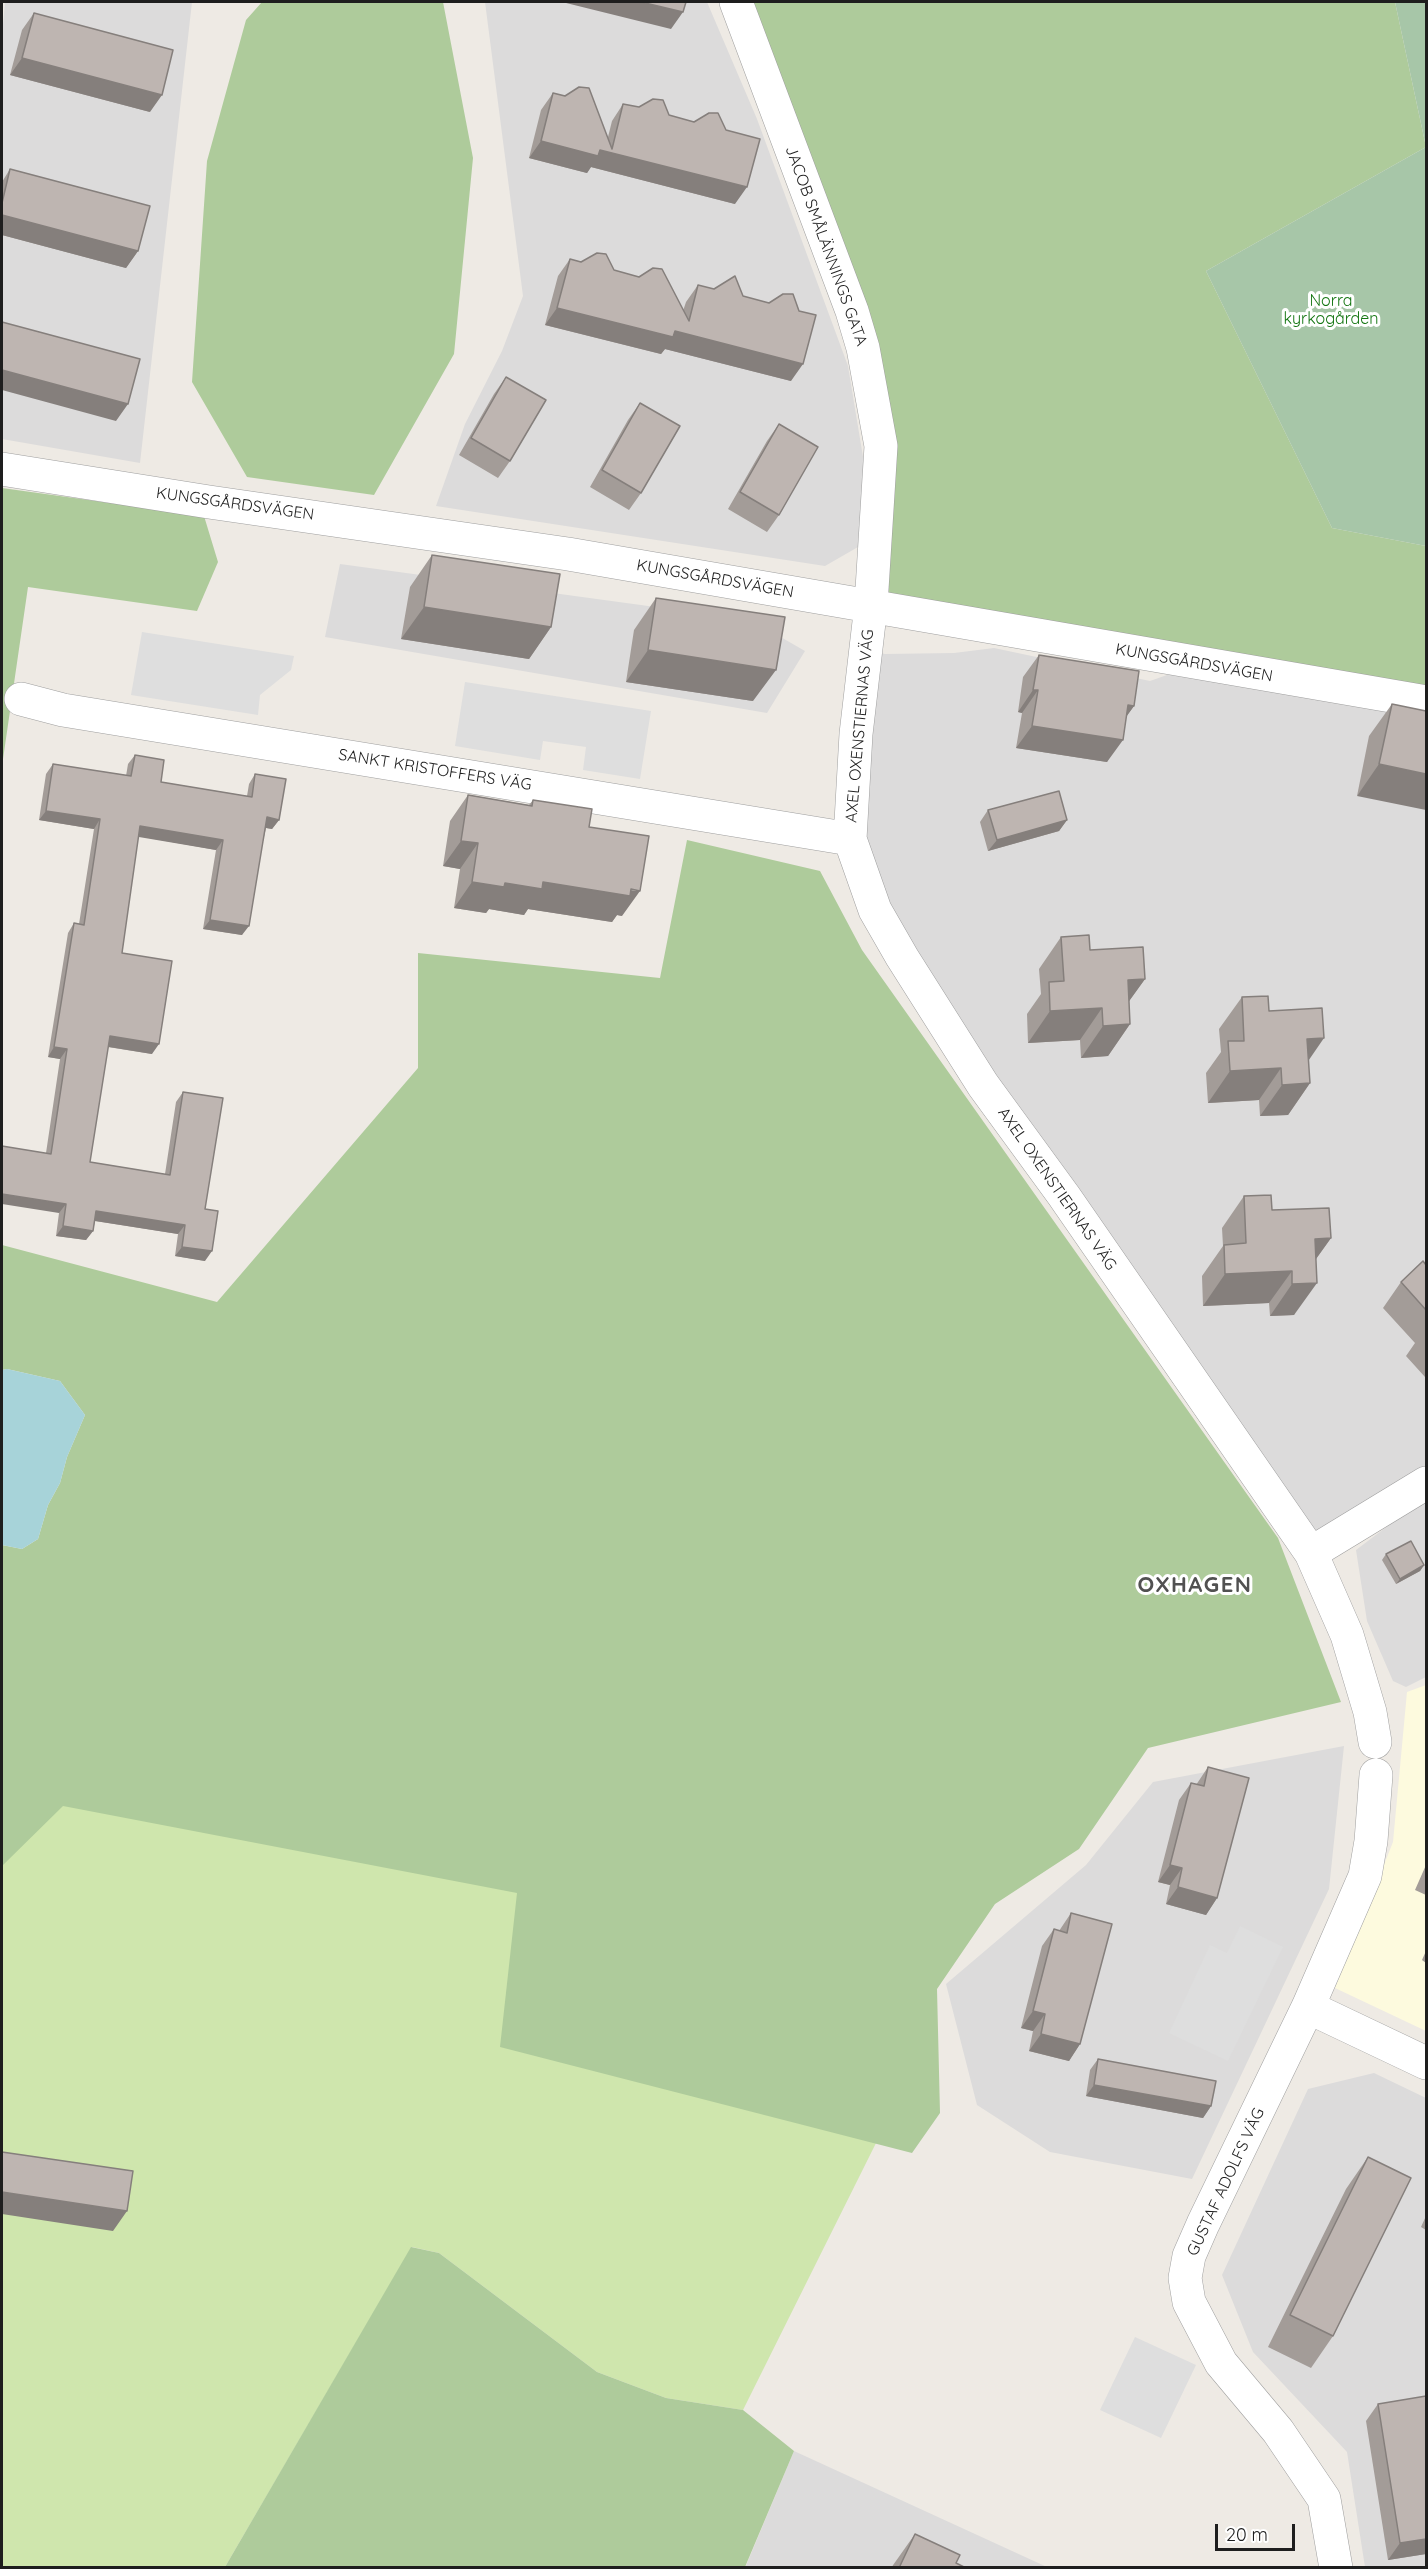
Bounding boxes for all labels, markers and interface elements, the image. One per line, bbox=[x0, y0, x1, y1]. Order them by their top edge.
street label: JACOB SMÅLÄNNINGS GATA bbox=[781, 143, 871, 349]
park label: Norra kyrkogården bbox=[1283, 291, 1379, 329]
street label: KUNGSGÅRDSVÄGEN bbox=[155, 483, 315, 525]
street label: KUNGSGÅRDSVÄGEN bbox=[635, 556, 795, 602]
street label: AXEL OXENSTIERNAS VÄG bbox=[842, 628, 878, 824]
street label: KUNGSGÅRDSVÄGEN bbox=[1114, 640, 1274, 686]
street label: SANKT KRISTOFFERS VÄG bbox=[337, 745, 533, 795]
street label: AXEL OXENSTIERNAS VÄG bbox=[993, 1104, 1121, 1274]
district label: OXHAGEN bbox=[1138, 1572, 1252, 1598]
street label: GUSTAF ADOLFS VÄG bbox=[1183, 2105, 1269, 2259]
scale bar bbox=[1218, 2512, 1298, 2550]
text: 20 m bbox=[1226, 2523, 1268, 2546]

